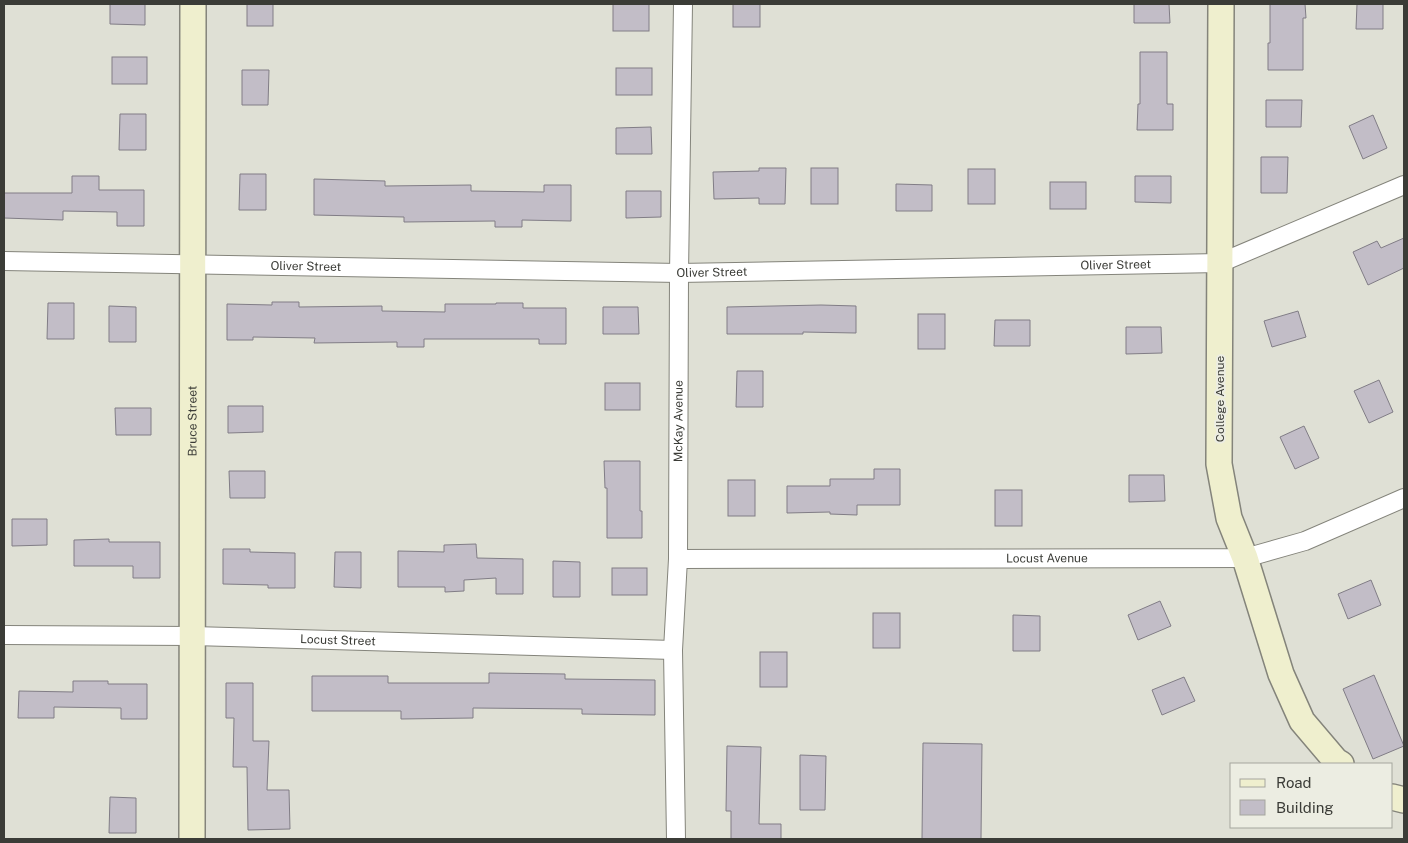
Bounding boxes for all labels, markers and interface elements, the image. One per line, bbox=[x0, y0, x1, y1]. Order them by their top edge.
street label: Oliver Street bbox=[1080, 257, 1152, 273]
street label: Oliver Street bbox=[270, 259, 342, 274]
street label: Oliver Street bbox=[676, 265, 748, 280]
street label: College Avenue bbox=[1213, 355, 1227, 442]
street label: McKay Avenue bbox=[671, 380, 686, 462]
street label: Bruce Street bbox=[185, 385, 200, 456]
street label: Locust Avenue bbox=[1006, 551, 1088, 565]
street label: Locust Street bbox=[300, 632, 376, 648]
legend bbox=[1230, 763, 1393, 828]
text: Road bbox=[1276, 774, 1312, 791]
text: Building bbox=[1276, 799, 1334, 816]

